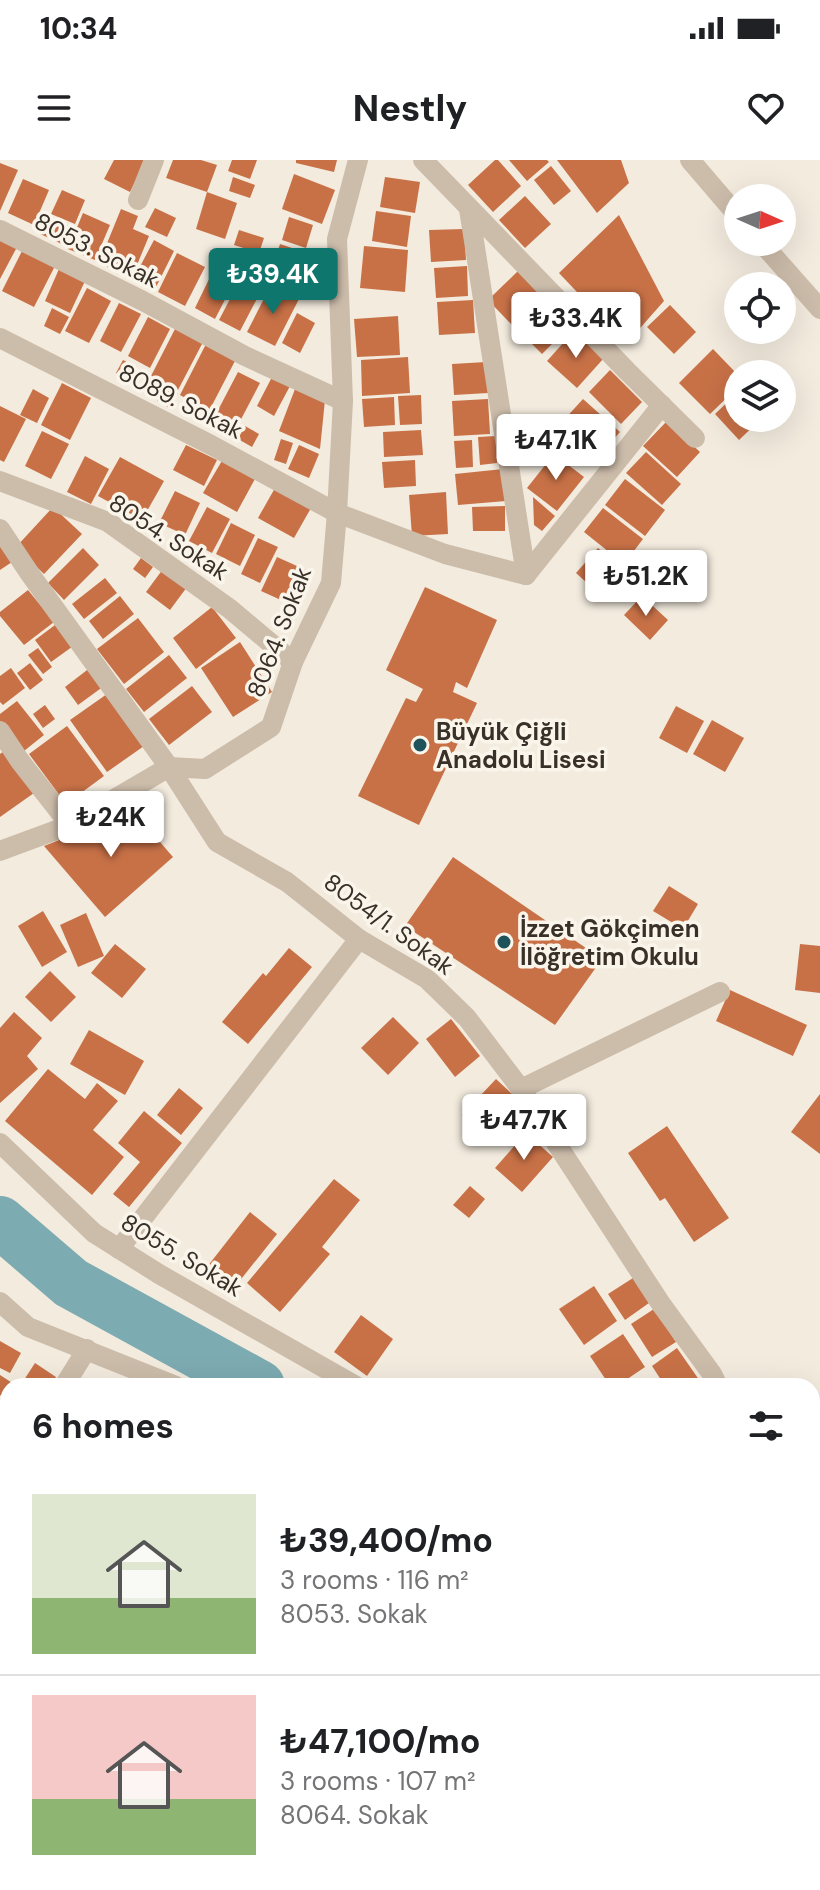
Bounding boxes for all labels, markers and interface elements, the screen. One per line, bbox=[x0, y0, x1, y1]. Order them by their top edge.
text: 10:34 bbox=[40, 9, 117, 48]
text: Nestly bbox=[353, 85, 467, 132]
icon: menu bbox=[32, 86, 76, 130]
icon: heart bbox=[744, 86, 788, 130]
north arrow bbox=[724, 184, 796, 256]
map controls bbox=[724, 184, 796, 432]
street label: 8053. Sokak bbox=[29, 205, 165, 295]
pin: ₺39.4K bbox=[208, 248, 338, 316]
text: ₺39.4K bbox=[227, 257, 319, 291]
button: locate bbox=[724, 272, 796, 344]
pin: ₺33.4K bbox=[511, 292, 641, 360]
text: ₺33.4K bbox=[529, 301, 623, 335]
street label: 8089. Sokak bbox=[114, 356, 248, 446]
button: layers bbox=[724, 360, 796, 432]
pin: ₺47.1K bbox=[491, 414, 621, 482]
text: ₺47.1K bbox=[515, 423, 597, 457]
street label: 8054. Sokak bbox=[103, 487, 235, 587]
pin: ₺51.2K bbox=[581, 550, 711, 618]
text: ₺51.2K bbox=[603, 559, 689, 593]
street label: 8064. Sokak bbox=[240, 562, 318, 702]
place label: Büyük Çiğli Anadolu Lisesi bbox=[436, 716, 606, 775]
marker: Büyük Çiğli Anadolu Lisesi bbox=[411, 736, 429, 754]
pin: ₺24K bbox=[64, 791, 158, 859]
text: ₺24K bbox=[76, 800, 146, 834]
street label: 8054/1. Sokak bbox=[318, 866, 460, 982]
place label: İzzet Gökçimen İlöğretim Okulu bbox=[520, 913, 700, 972]
marker: İzzet Gökçimen İlöğretim Okulu bbox=[495, 933, 513, 951]
pin: ₺47.7K bbox=[459, 1094, 589, 1162]
text: ₺47.7K bbox=[480, 1103, 568, 1137]
street label: 8055. Sokak bbox=[115, 1207, 249, 1303]
text: 6 homes bbox=[32, 1404, 174, 1449]
icon: filters bbox=[744, 1404, 788, 1448]
text: ₺39,400/mo bbox=[280, 1518, 493, 1563]
icon: home bbox=[96, 1526, 192, 1622]
text: 3 rooms · 116 m² bbox=[280, 1563, 469, 1597]
text: 8053. Sokak bbox=[280, 1597, 428, 1631]
text: ₺47,100/mo bbox=[280, 1719, 481, 1764]
icon: home bbox=[96, 1727, 192, 1823]
text: 3 rooms · 107 m² bbox=[280, 1764, 476, 1798]
text: 8064. Sokak bbox=[280, 1798, 429, 1832]

